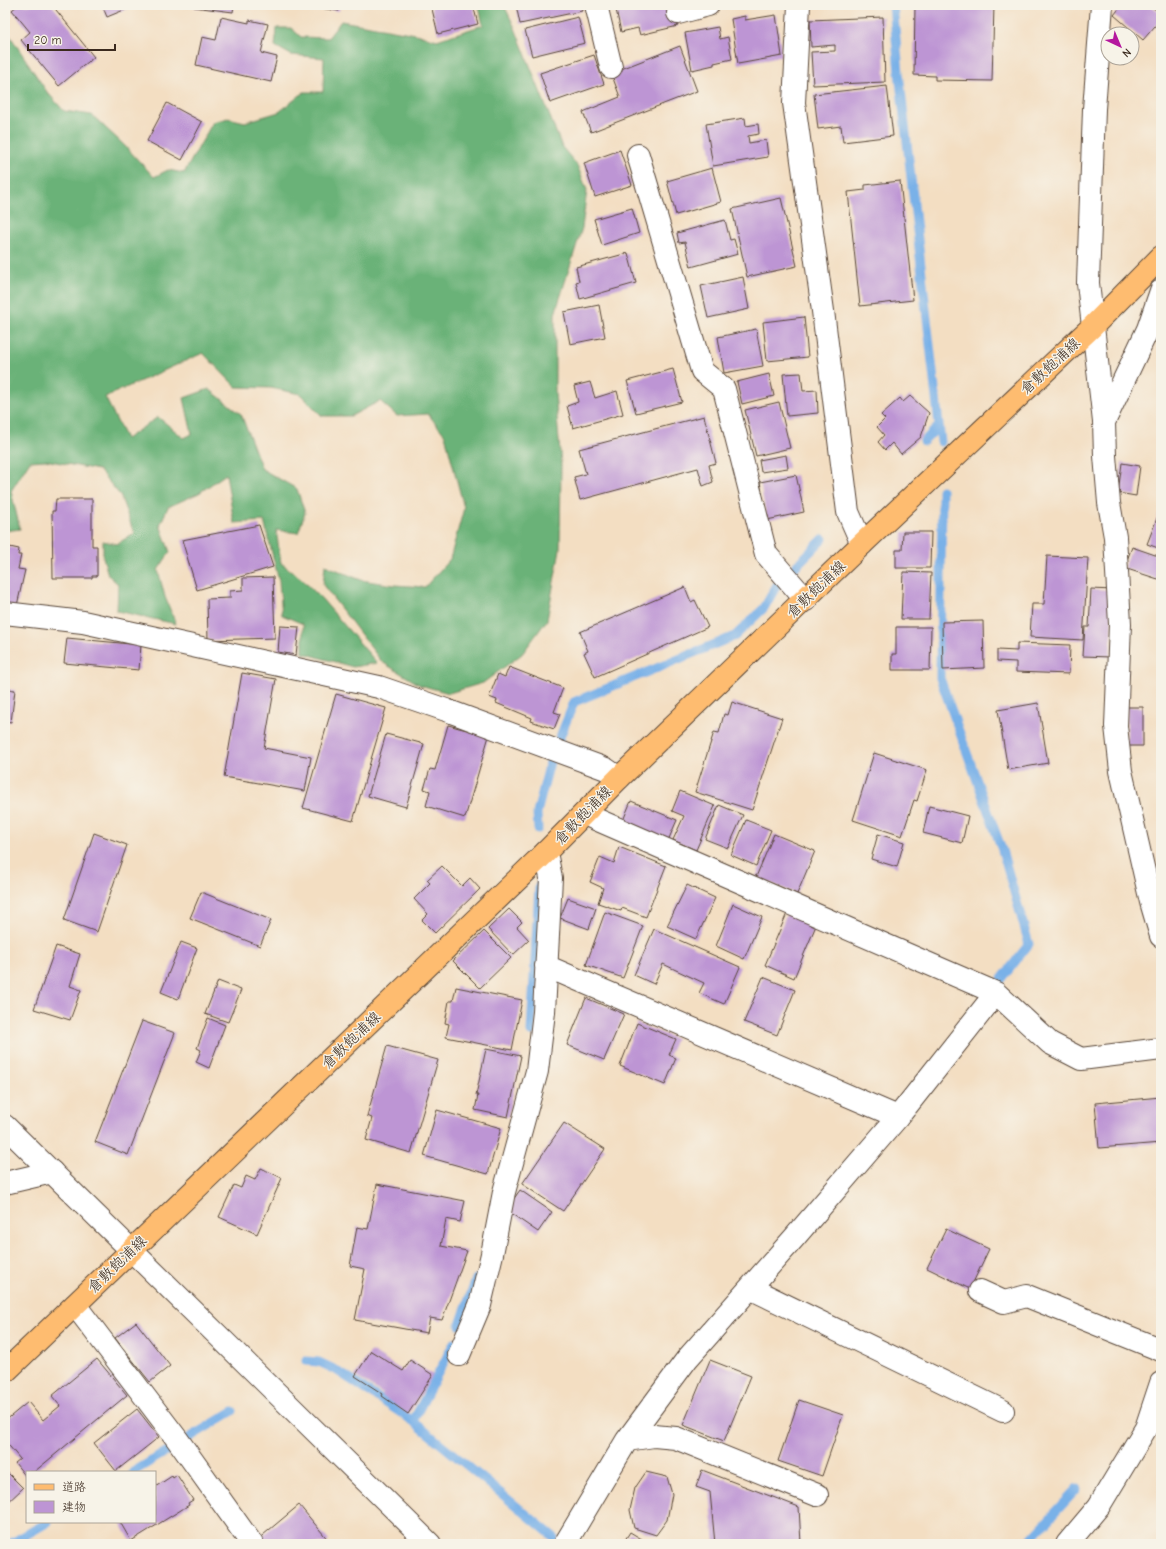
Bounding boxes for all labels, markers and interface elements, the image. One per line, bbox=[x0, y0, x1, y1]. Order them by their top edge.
scale bar bbox=[28, 26, 115, 52]
north arrow bbox=[1100, 26, 1140, 66]
text: 20 m bbox=[34, 33, 62, 47]
text: N bbox=[1119, 46, 1134, 60]
street label: 倉敷飽浦線 bbox=[1016, 334, 1084, 398]
street label: 倉敷飽浦線 bbox=[783, 556, 849, 622]
street label: 倉敷飽浦線 bbox=[550, 782, 616, 848]
street label: 倉敷飽浦線 bbox=[318, 1007, 384, 1073]
street label: 倉敷飽浦線 bbox=[84, 1231, 150, 1297]
legend bbox=[26, 1471, 156, 1523]
text: 道路 bbox=[62, 1480, 86, 1494]
text: 建物 bbox=[62, 1500, 86, 1514]

